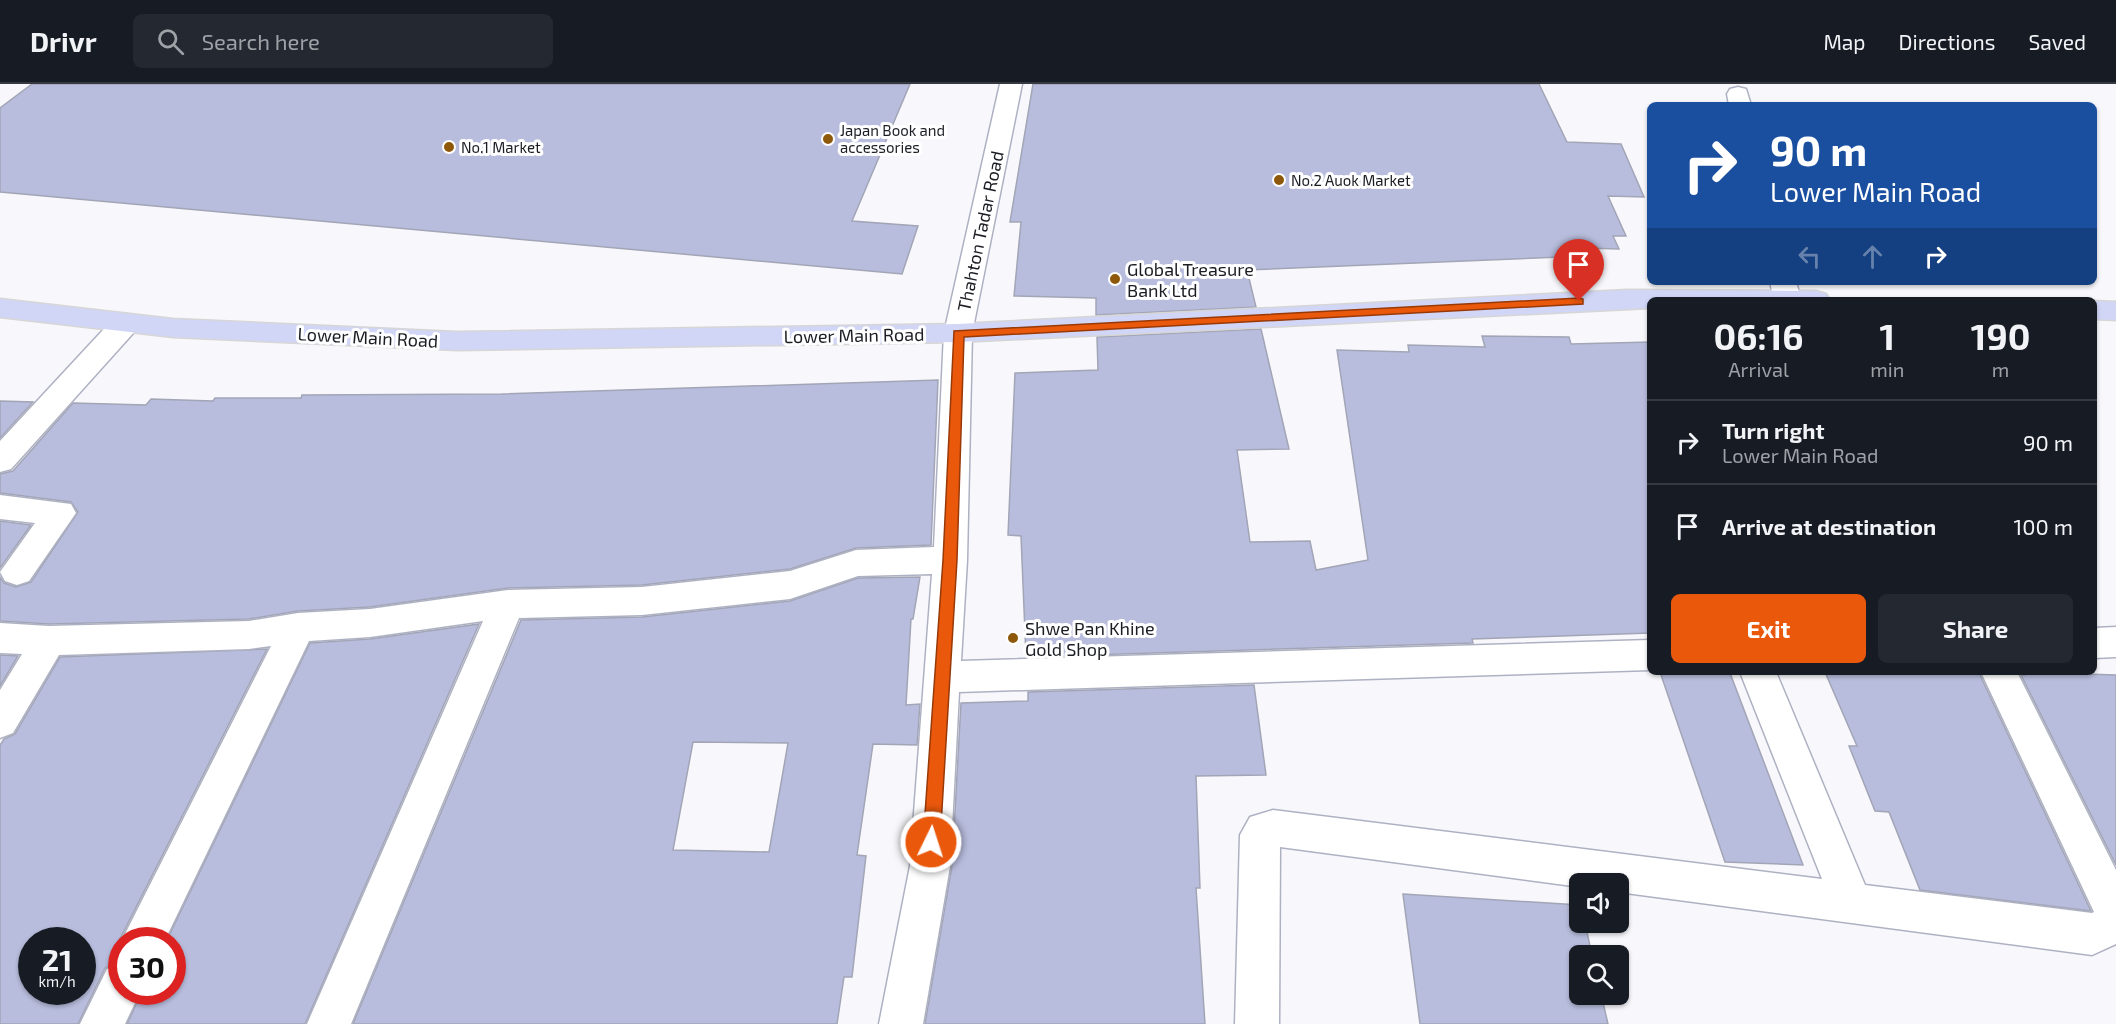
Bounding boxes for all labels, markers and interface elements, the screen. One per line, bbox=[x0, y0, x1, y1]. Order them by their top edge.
search box bbox=[133, 14, 553, 68]
text: Drivr bbox=[30, 24, 97, 58]
icon: search bbox=[154, 25, 187, 58]
text: Search here bbox=[202, 28, 320, 54]
text: Map bbox=[1823, 29, 1866, 54]
text: Directions bbox=[1899, 29, 1995, 54]
text: Saved bbox=[2028, 29, 2086, 54]
place label: Japan Book and accessories bbox=[840, 121, 945, 156]
text: 90 m bbox=[1770, 124, 1867, 174]
icon: right bbox=[1671, 126, 1749, 204]
marker: Japan Book and accessories bbox=[821, 132, 835, 146]
place label: No.1 Market bbox=[461, 138, 541, 156]
marker: No.1 Market bbox=[442, 140, 456, 154]
street label: Thahton Tadar Road bbox=[952, 149, 1008, 313]
place label: No.2 Auok Market bbox=[1291, 171, 1411, 189]
marker: No.2 Auok Market bbox=[1272, 173, 1286, 187]
text: Lower Main Road bbox=[1770, 175, 1981, 207]
pin bbox=[1553, 239, 1604, 301]
icon: left bbox=[1793, 240, 1826, 273]
icon: ahead bbox=[1856, 240, 1889, 273]
icon: right bbox=[1919, 240, 1952, 273]
icon: arrive bbox=[1562, 248, 1595, 281]
place label: Global Treasure Bank Ltd bbox=[1127, 258, 1254, 301]
marker: Global Treasure Bank Ltd bbox=[1108, 272, 1122, 286]
text: 06:16 bbox=[1714, 314, 1804, 357]
text: 1 bbox=[1879, 314, 1895, 357]
text: 190 bbox=[1971, 314, 2030, 357]
street label: Lower Main Road bbox=[297, 322, 439, 352]
street label: Lower Main Road bbox=[783, 323, 925, 347]
text: Arrival bbox=[1728, 357, 1789, 381]
text: min bbox=[1870, 357, 1904, 381]
text: m bbox=[1992, 357, 2009, 381]
text: Turn right bbox=[1722, 417, 1824, 443]
icon: right bbox=[1671, 426, 1704, 459]
text: 90 m bbox=[2023, 429, 2073, 455]
text: Lower Main Road bbox=[1722, 443, 1878, 467]
icon: arrive bbox=[1671, 510, 1704, 543]
text: Arrive at destination bbox=[1722, 513, 1936, 539]
text: 100 m bbox=[2014, 513, 2073, 539]
button: Exit bbox=[1671, 594, 1866, 663]
button: Share bbox=[1878, 594, 2073, 663]
place label: Shwe Pan Khine Gold Shop bbox=[1025, 617, 1155, 660]
marker: Shwe Pan Khine Gold Shop bbox=[1006, 631, 1020, 645]
position arrow bbox=[899, 810, 963, 874]
map controls bbox=[1569, 873, 1629, 1005]
button: sound bbox=[1569, 873, 1629, 933]
speed limit sign: 30 bbox=[108, 927, 186, 1005]
text: 21 bbox=[42, 941, 72, 977]
button: search bbox=[1569, 945, 1629, 1005]
text: km/h bbox=[38, 972, 76, 990]

